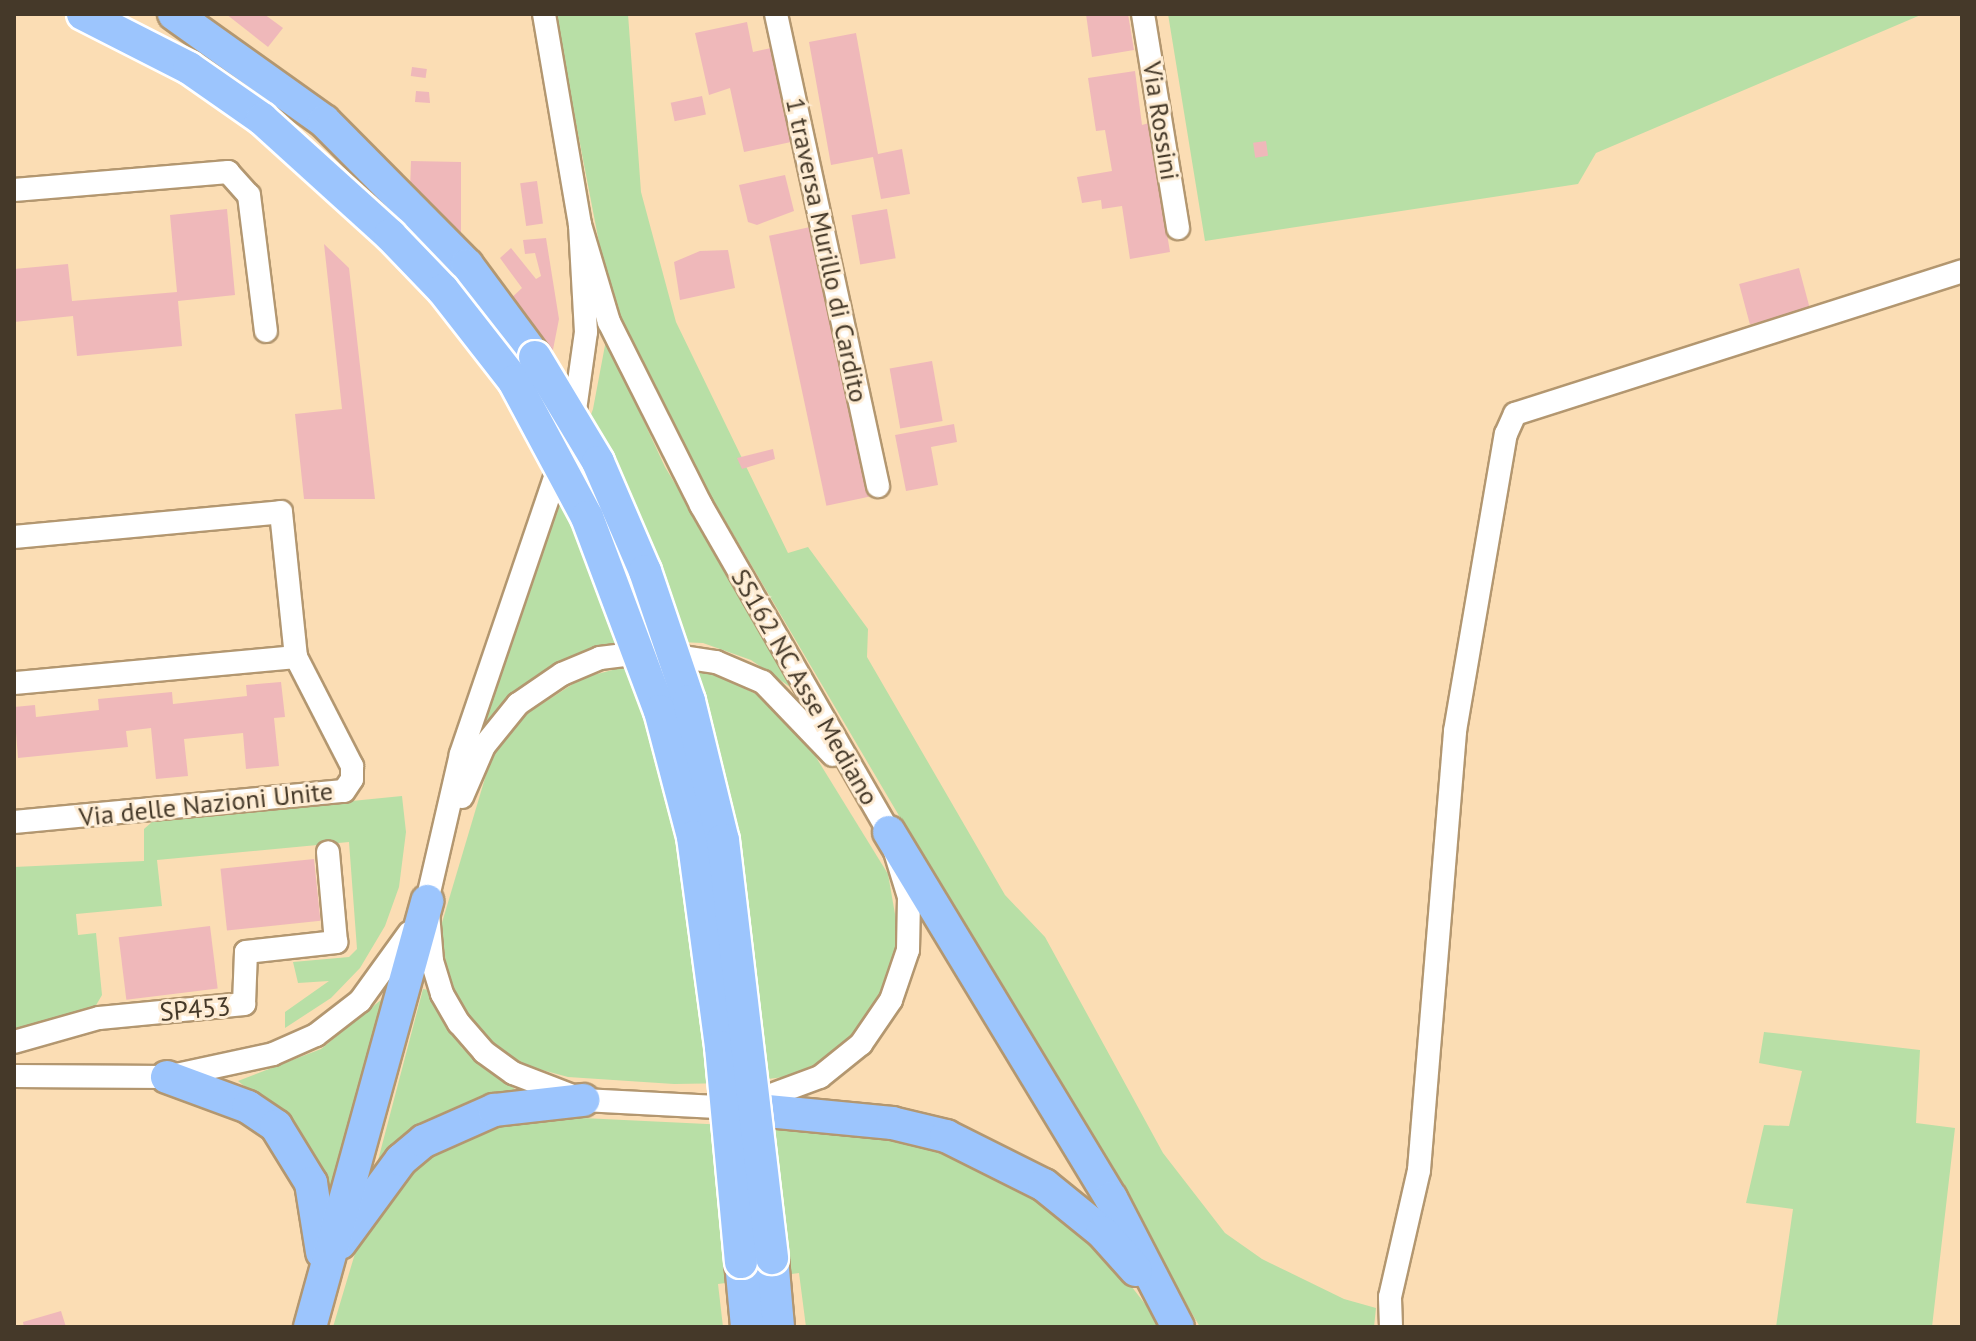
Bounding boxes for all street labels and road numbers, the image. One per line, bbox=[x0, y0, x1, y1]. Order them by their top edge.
street label: Via Rossini bbox=[1136, 59, 1186, 183]
street label: 1 traversa Murillo di Cardito bbox=[779, 95, 875, 405]
street label: SS162 NC Asse Mediano bbox=[724, 563, 886, 811]
street label: Via delle Nazioni Unite bbox=[78, 775, 334, 833]
street label: SP453 bbox=[158, 990, 232, 1028]

